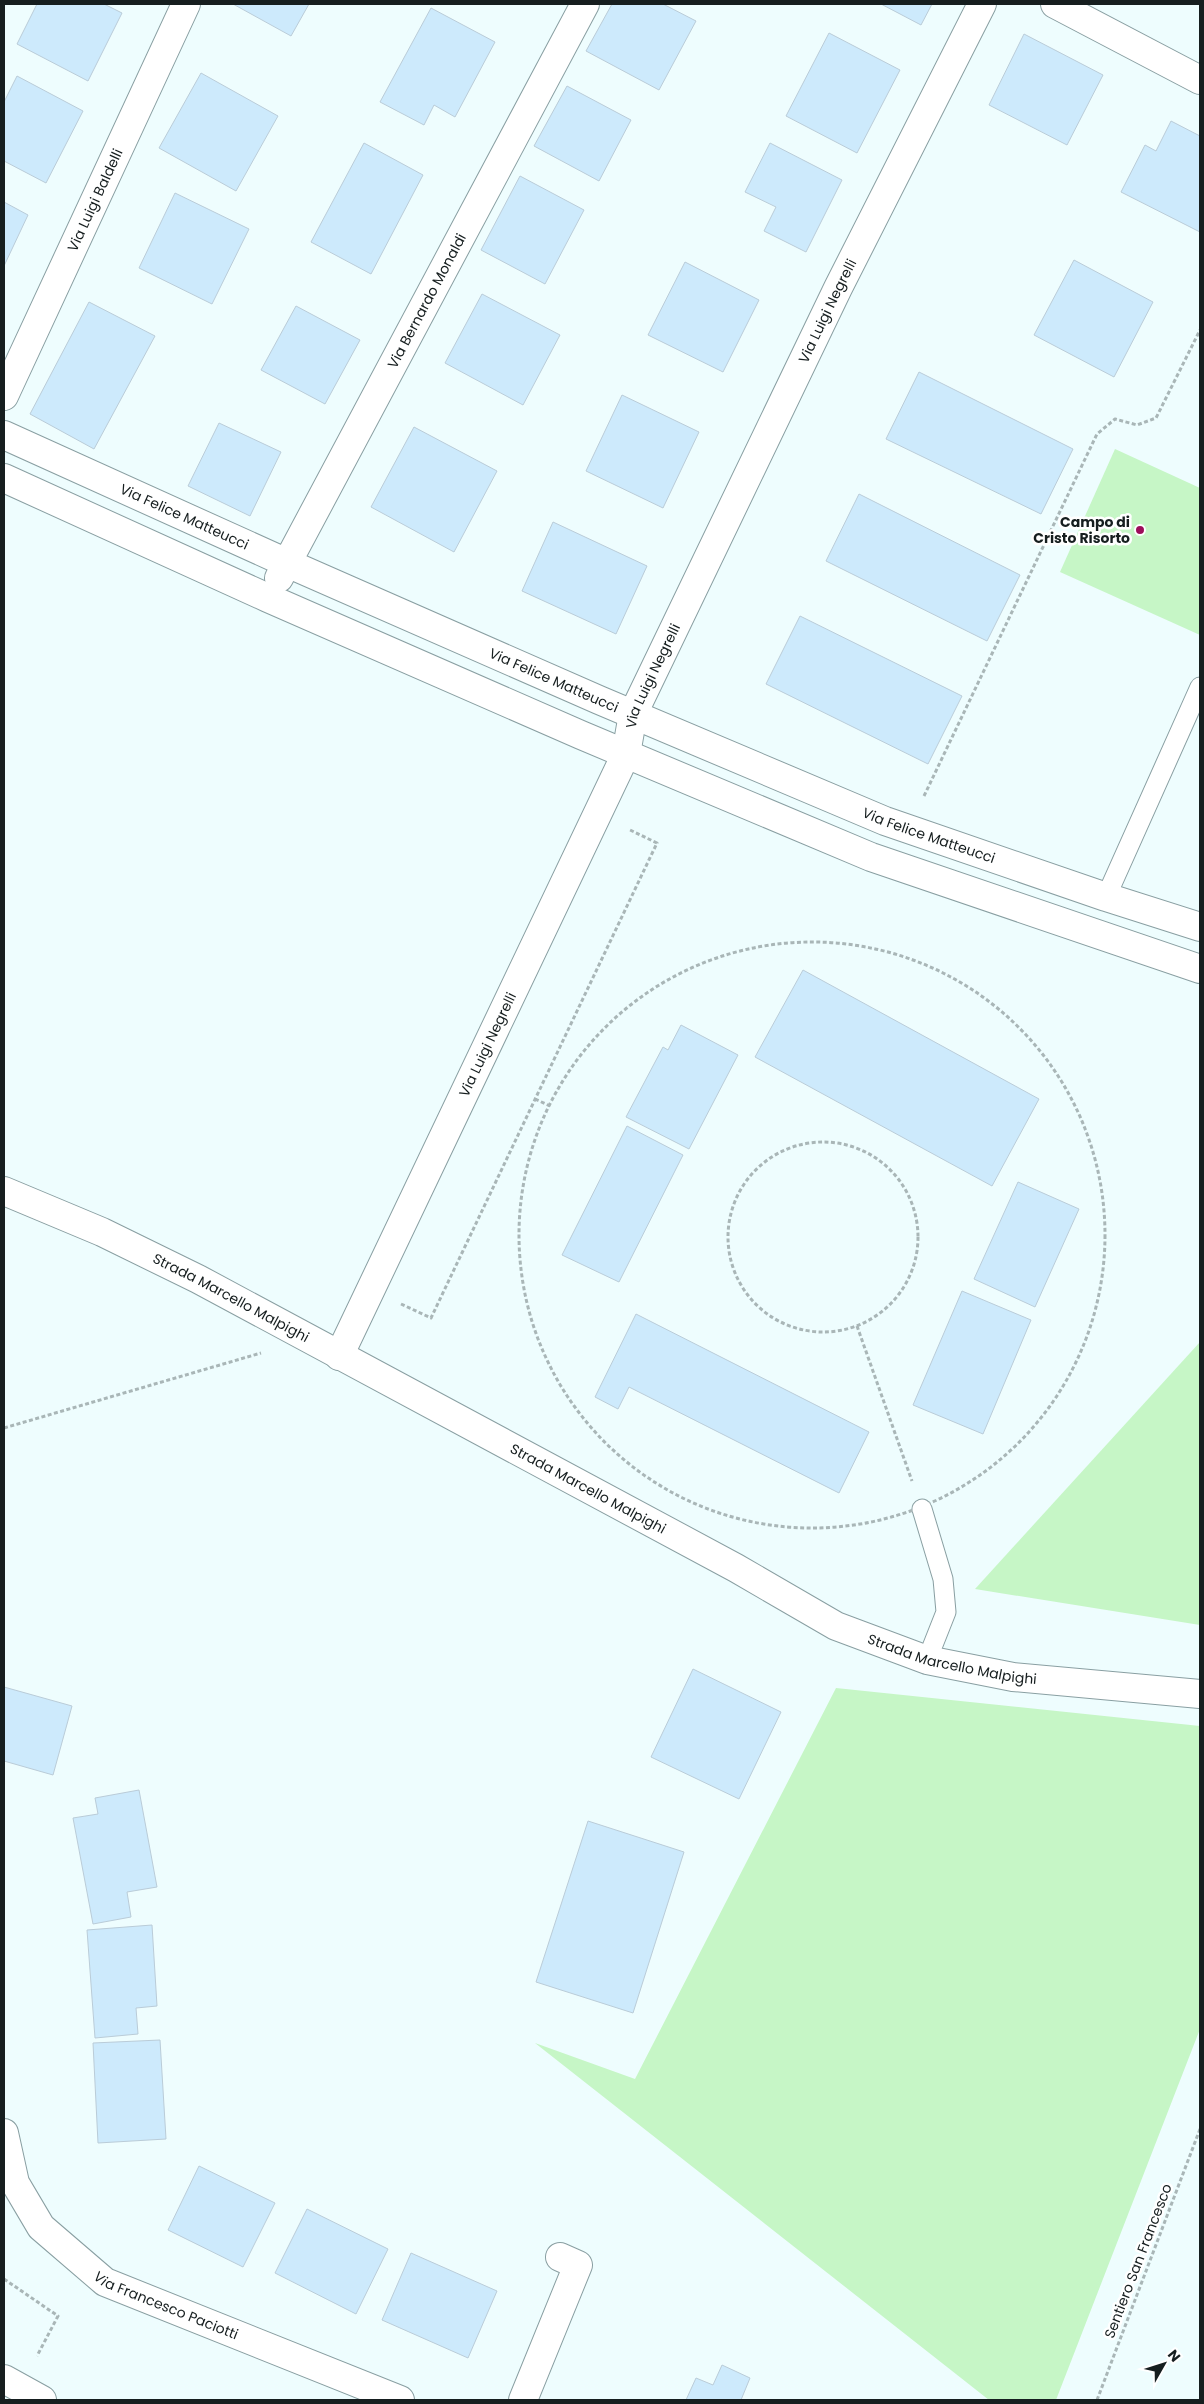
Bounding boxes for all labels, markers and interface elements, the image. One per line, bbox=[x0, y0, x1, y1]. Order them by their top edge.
street label: Via Luigi Baldelli bbox=[62, 145, 127, 255]
street label: Via Bernardo Monaldi bbox=[383, 230, 471, 372]
street label: Via Luigi Negrelli bbox=[793, 255, 861, 366]
street label: Via Felice Matteucci bbox=[117, 479, 252, 554]
place label: Campo di Cristo Risorto bbox=[1033, 512, 1130, 548]
marker: Campo di Cristo Risorto bbox=[1134, 524, 1146, 536]
street label: Via Luigi Negrelli bbox=[621, 620, 685, 730]
street label: Via Felice Matteucci bbox=[486, 643, 622, 717]
street label: Via Felice Matteucci bbox=[859, 803, 998, 868]
street label: Via Luigi Negrelli bbox=[454, 989, 521, 1100]
street label: Strada Marcello Malpighi bbox=[149, 1248, 313, 1347]
street label: Strada Marcello Malpighi bbox=[507, 1439, 670, 1539]
street label: Strada Marcello Malpighi bbox=[865, 1629, 1038, 1689]
street label: Sentiero San Francesco bbox=[1099, 2181, 1177, 2341]
street label: Via Francesco Paciotti bbox=[89, 2267, 241, 2344]
north arrow bbox=[1139, 2339, 1189, 2389]
text: N bbox=[1163, 2345, 1185, 2366]

